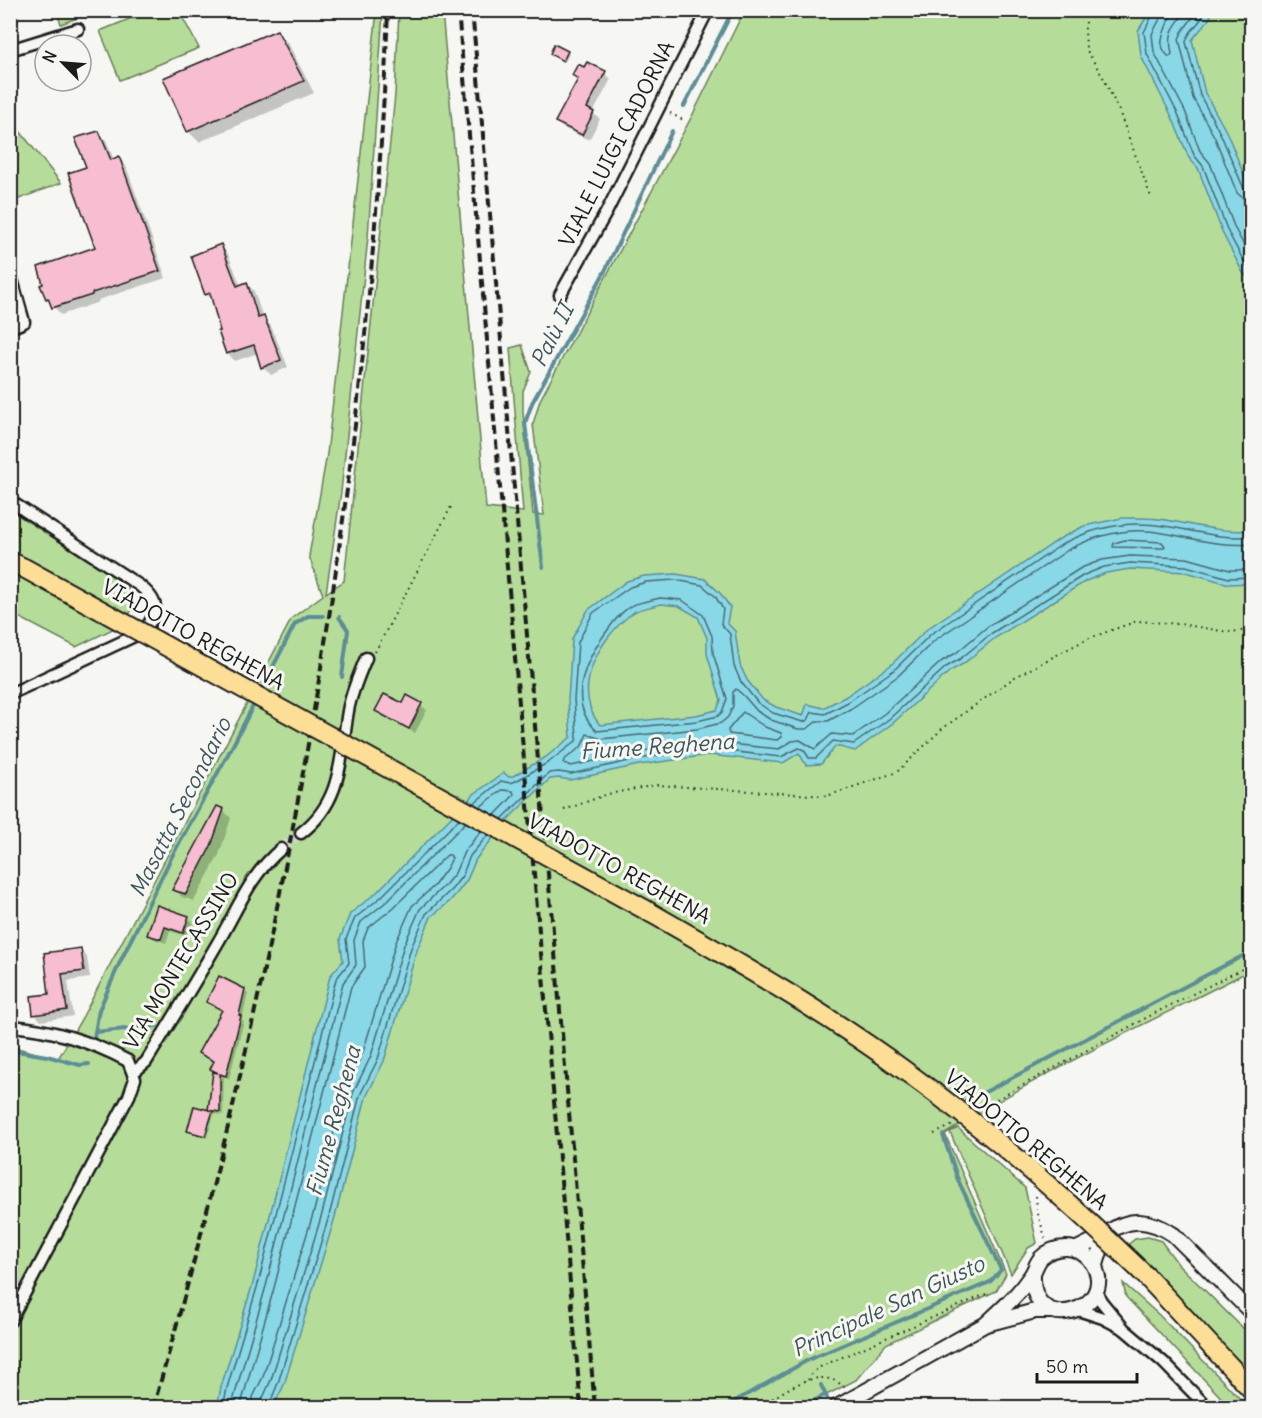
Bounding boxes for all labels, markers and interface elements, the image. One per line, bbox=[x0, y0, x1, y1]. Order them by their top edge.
north arrow bbox=[33, 33, 93, 93]
street label: VIALE LUIGI CADORNA bbox=[553, 36, 680, 251]
text: N bbox=[38, 47, 61, 66]
water label: Palù II bbox=[524, 296, 581, 371]
street label: VIADOTTO REGHENA bbox=[97, 573, 289, 696]
water label: Masatta Secondario bbox=[123, 711, 238, 901]
water label: Fiume Reghena bbox=[579, 727, 736, 765]
street label: VIADOTTO REGHENA bbox=[523, 807, 715, 930]
street label: VIA MONTECASSINO bbox=[117, 867, 244, 1054]
water label: Fiume Reghena bbox=[300, 1042, 367, 1199]
street label: VIADOTTO REGHENA bbox=[939, 1063, 1113, 1216]
water label: Principale San Giusto bbox=[787, 1248, 990, 1363]
scale bar bbox=[1037, 1346, 1138, 1384]
text: 50 m bbox=[1046, 1355, 1088, 1378]

